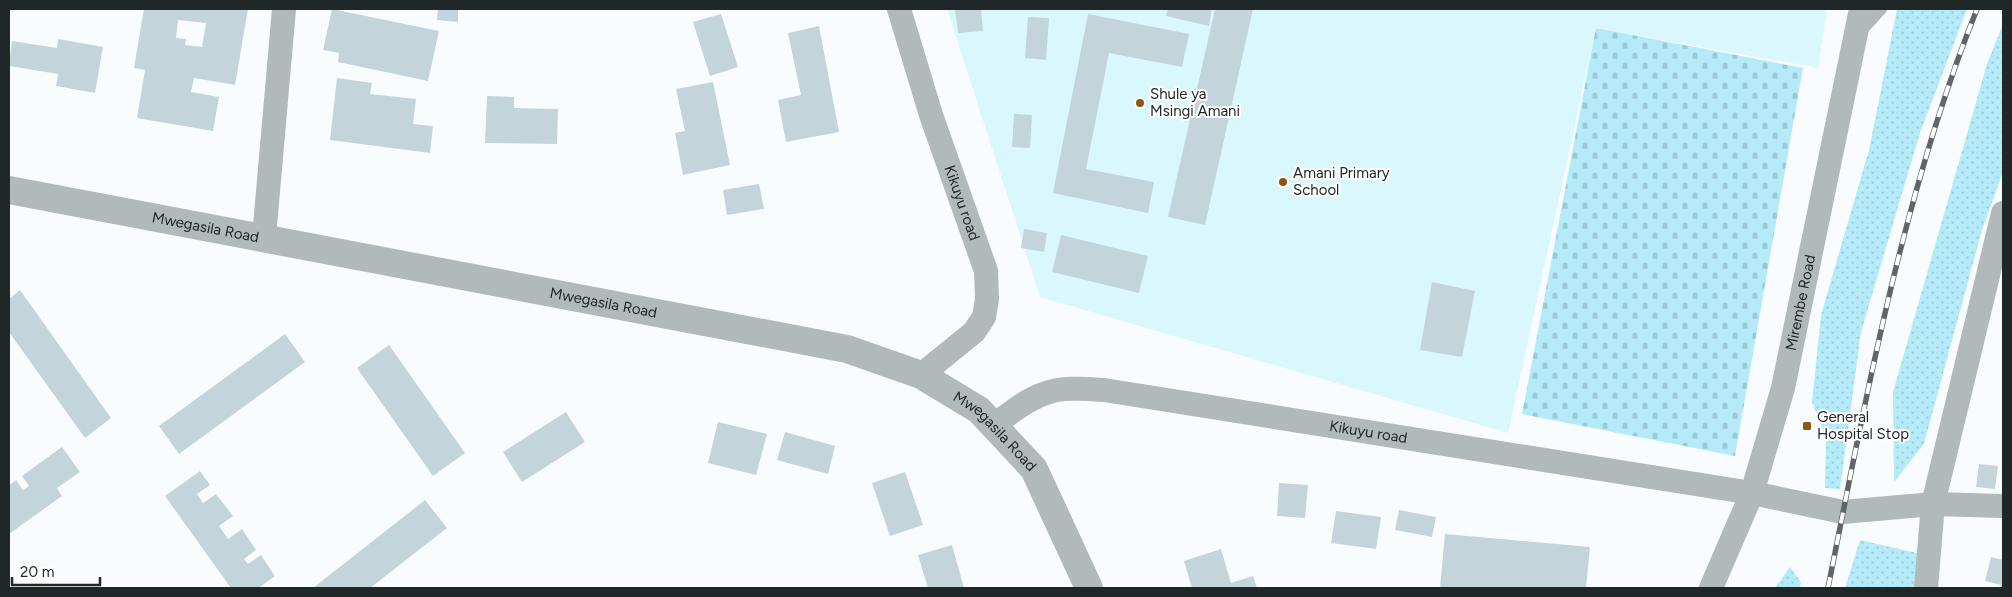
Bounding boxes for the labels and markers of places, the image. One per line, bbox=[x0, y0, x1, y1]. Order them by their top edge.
place label: Shule ya Msingi Amani bbox=[1150, 85, 1240, 120]
marker: Shule ya Msingi Amani bbox=[1134, 97, 1146, 109]
place label: Amani Primary School bbox=[1293, 164, 1390, 199]
marker: Amani Primary School bbox=[1277, 176, 1289, 188]
place label: General Hospital Stop bbox=[1817, 408, 1909, 443]
marker: General Hospital Stop bbox=[1801, 420, 1813, 432]

